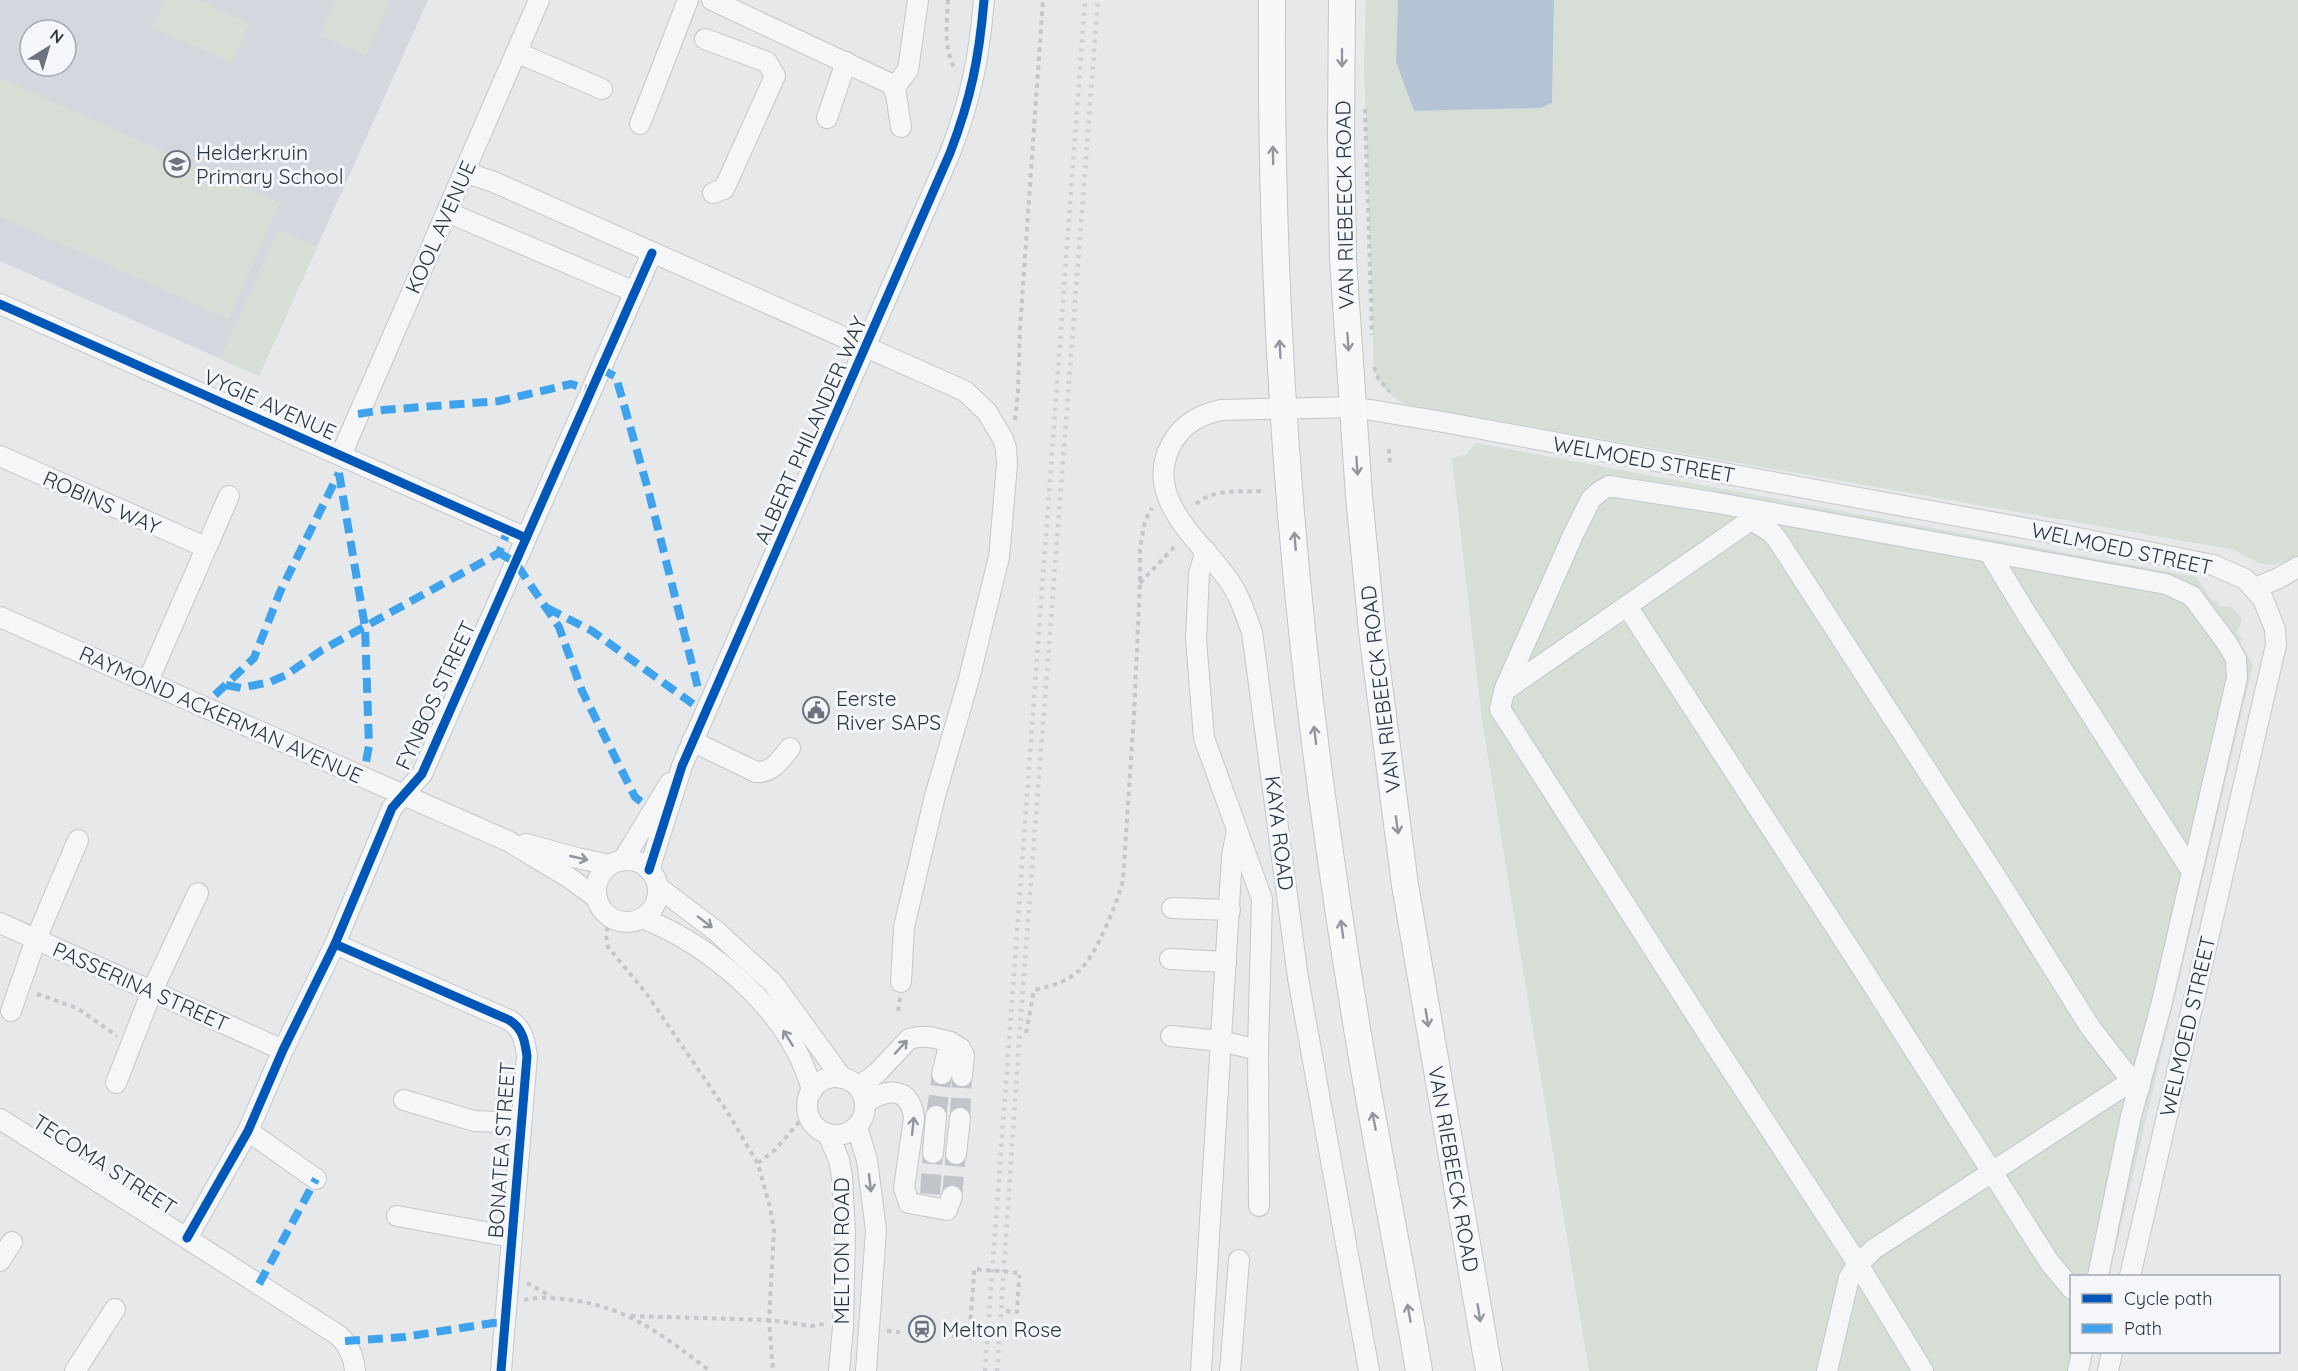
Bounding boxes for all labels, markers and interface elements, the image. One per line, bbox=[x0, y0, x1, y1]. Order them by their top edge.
north arrow bbox=[18, 18, 78, 78]
text: N bbox=[46, 24, 68, 48]
one-way arrow bbox=[1336, 48, 1347, 68]
street label: VAN RIEBEECK ROAD bbox=[1329, 100, 1359, 310]
place label: Helderkruin Primary School bbox=[196, 139, 344, 189]
one-way arrow bbox=[1267, 145, 1279, 165]
school or university icon: Helderkruin Primary School bbox=[162, 149, 192, 179]
street label: KOOL AVENUE bbox=[399, 157, 481, 297]
street label: ALBERT PHILANDER WAY bbox=[748, 312, 872, 548]
one-way arrow bbox=[1343, 331, 1354, 351]
one-way arrow bbox=[1275, 340, 1286, 360]
street label: VYGIE AVENUE bbox=[200, 363, 340, 445]
street label: WELMOED STREET bbox=[1551, 430, 1737, 488]
one-way arrow bbox=[1352, 455, 1363, 475]
street label: ROBINS WAY bbox=[39, 465, 165, 540]
street label: WELMOED STREET bbox=[2029, 516, 2215, 580]
one-way arrow bbox=[1289, 532, 1300, 552]
street label: VAN RIEBEECK ROAD bbox=[1354, 584, 1406, 794]
street label: FYNBOS STREET bbox=[389, 616, 481, 774]
street label: RAYMOND ACKERMAN AVENUE bbox=[75, 640, 367, 788]
place label: Eerste River SAPS bbox=[836, 685, 941, 735]
public building icon: Eerste River SAPS bbox=[801, 695, 831, 725]
one-way arrow bbox=[1309, 726, 1320, 746]
street label: KAYA ROAD bbox=[1260, 774, 1300, 892]
one-way arrow bbox=[1392, 814, 1403, 834]
one-way arrow bbox=[569, 853, 588, 865]
one-way arrow bbox=[697, 915, 713, 928]
one-way arrow bbox=[1336, 920, 1347, 940]
street label: WELMOED STREET bbox=[2154, 933, 2220, 1119]
street label: PASSERINA STREET bbox=[49, 936, 233, 1036]
one-way arrow bbox=[1422, 1007, 1433, 1027]
one-way arrow bbox=[781, 1030, 793, 1047]
one-way arrow bbox=[894, 1040, 908, 1055]
street label: BONATEA STREET bbox=[482, 1061, 520, 1239]
street label: VAN RIEBEECK ROAD bbox=[1423, 1064, 1485, 1274]
street label: TECOMA STREET bbox=[28, 1108, 182, 1220]
one-way arrow bbox=[1368, 1112, 1379, 1132]
one-way arrow bbox=[908, 1117, 919, 1136]
one-way arrow bbox=[865, 1173, 876, 1193]
street label: MELTON ROAD bbox=[828, 1177, 854, 1325]
legend bbox=[2070, 1275, 2280, 1353]
text: Cycle path bbox=[2124, 1287, 2212, 1310]
one-way arrow bbox=[1474, 1303, 1485, 1322]
one-way arrow bbox=[1403, 1304, 1414, 1324]
station icon: Melton Rose bbox=[907, 1314, 937, 1344]
place label: Melton Rose bbox=[942, 1316, 1062, 1342]
text: Path bbox=[2124, 1317, 2162, 1340]

